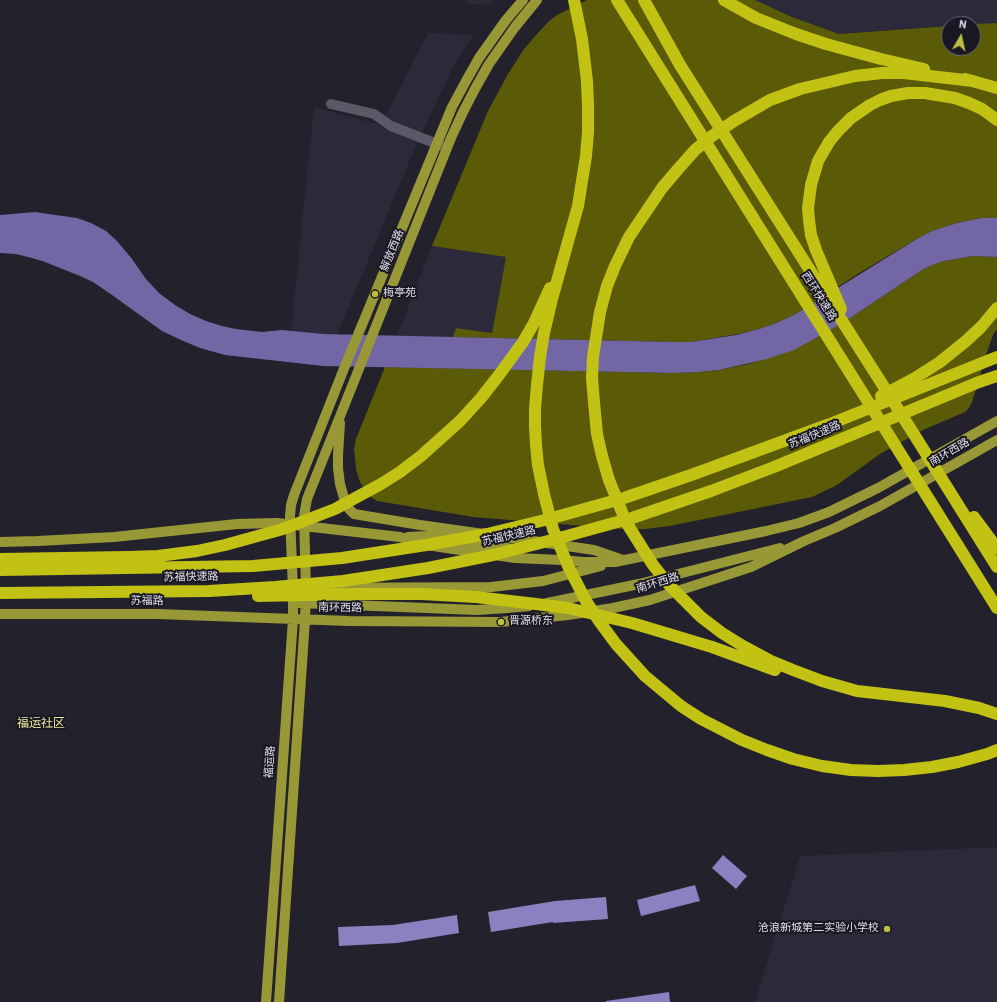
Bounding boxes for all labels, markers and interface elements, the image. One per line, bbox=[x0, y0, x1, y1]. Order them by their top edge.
north arrow bbox=[941, 16, 981, 56]
text: N bbox=[958, 18, 968, 33]
street label: 解放西路 bbox=[379, 228, 407, 274]
street label: 西环快速路 bbox=[798, 270, 838, 324]
place label: 梅亭苑 bbox=[383, 287, 416, 301]
marker: 梅亭苑 bbox=[370, 289, 380, 299]
street label: 苏福快速路 bbox=[787, 420, 843, 452]
street label: 南环西路 bbox=[928, 436, 972, 470]
street label: 苏福快速路 bbox=[481, 524, 537, 550]
street label: 苏福快速路 bbox=[163, 571, 219, 585]
street label: 南环西路 bbox=[635, 571, 681, 597]
street label: 苏福路 bbox=[130, 595, 164, 609]
street label: 南环西路 bbox=[318, 602, 362, 616]
place label: 晋源桥东 bbox=[509, 615, 553, 629]
marker: 晋源桥东 bbox=[496, 617, 506, 627]
district label: 福运社区 bbox=[17, 718, 65, 732]
street label: 福运路 bbox=[263, 745, 279, 779]
place label: 沧浪新城第二实验小学校 bbox=[758, 922, 879, 936]
marker: 沧浪新城第二实验小学校 bbox=[882, 924, 892, 934]

